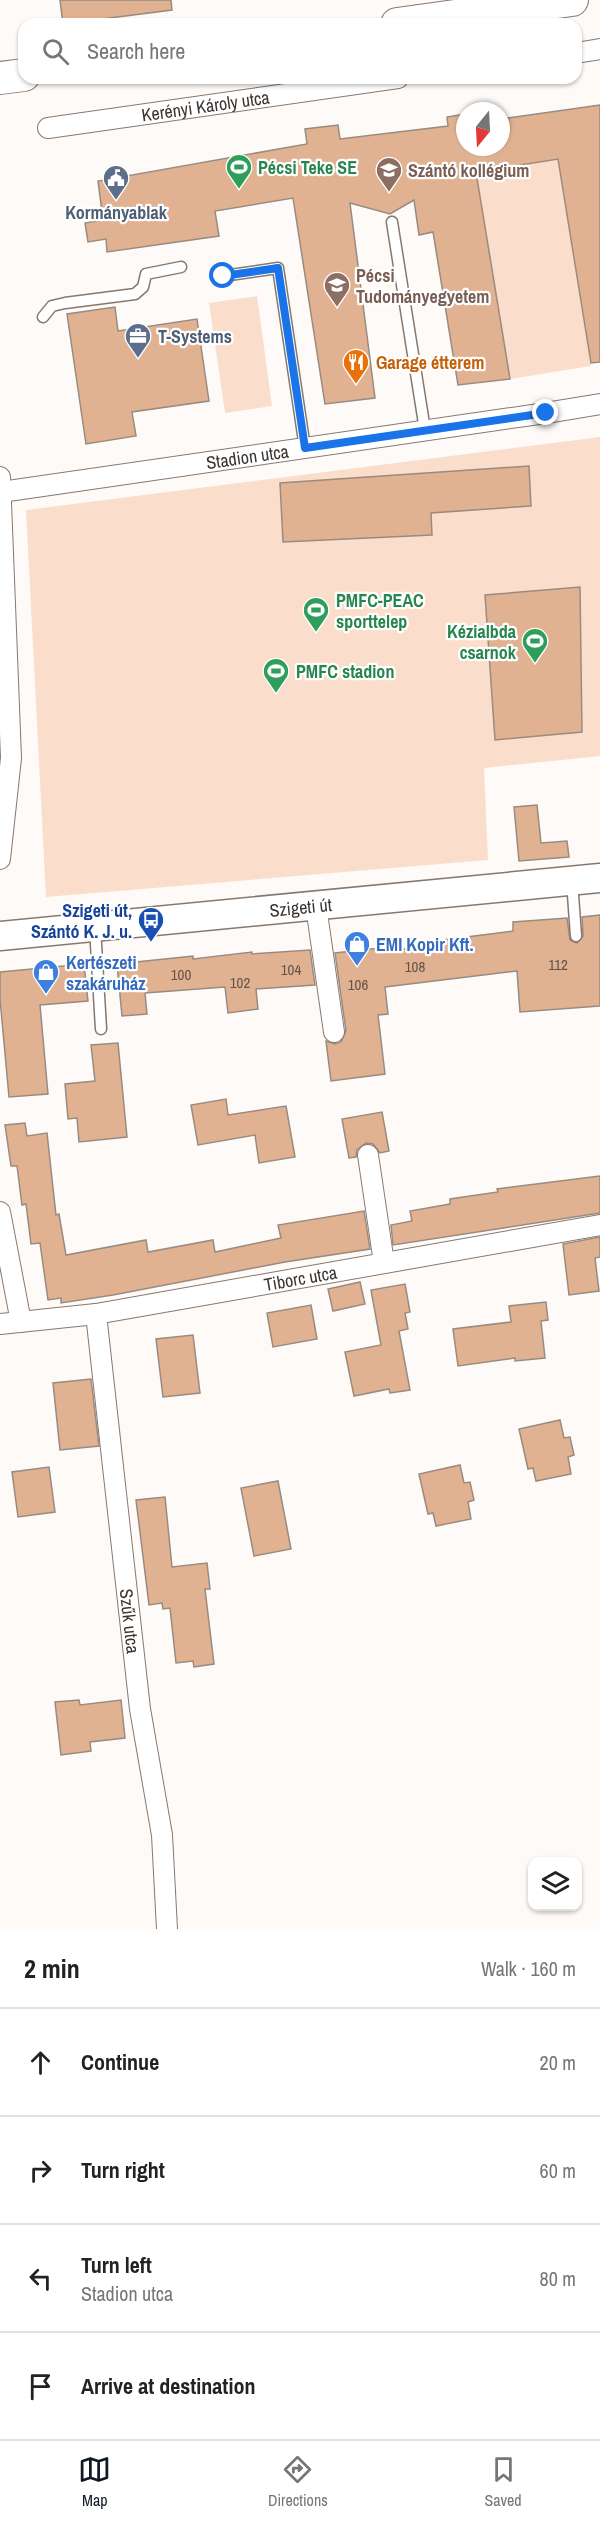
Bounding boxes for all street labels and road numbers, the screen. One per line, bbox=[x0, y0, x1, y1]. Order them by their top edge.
street label: Kerényi Károly utca bbox=[140, 84, 271, 127]
street label: Stadion utca bbox=[205, 438, 290, 475]
street label: Szigeti út bbox=[268, 891, 333, 922]
street label: Tiborc utca bbox=[262, 1259, 339, 1297]
street label: Szűk utca bbox=[114, 1587, 146, 1655]

